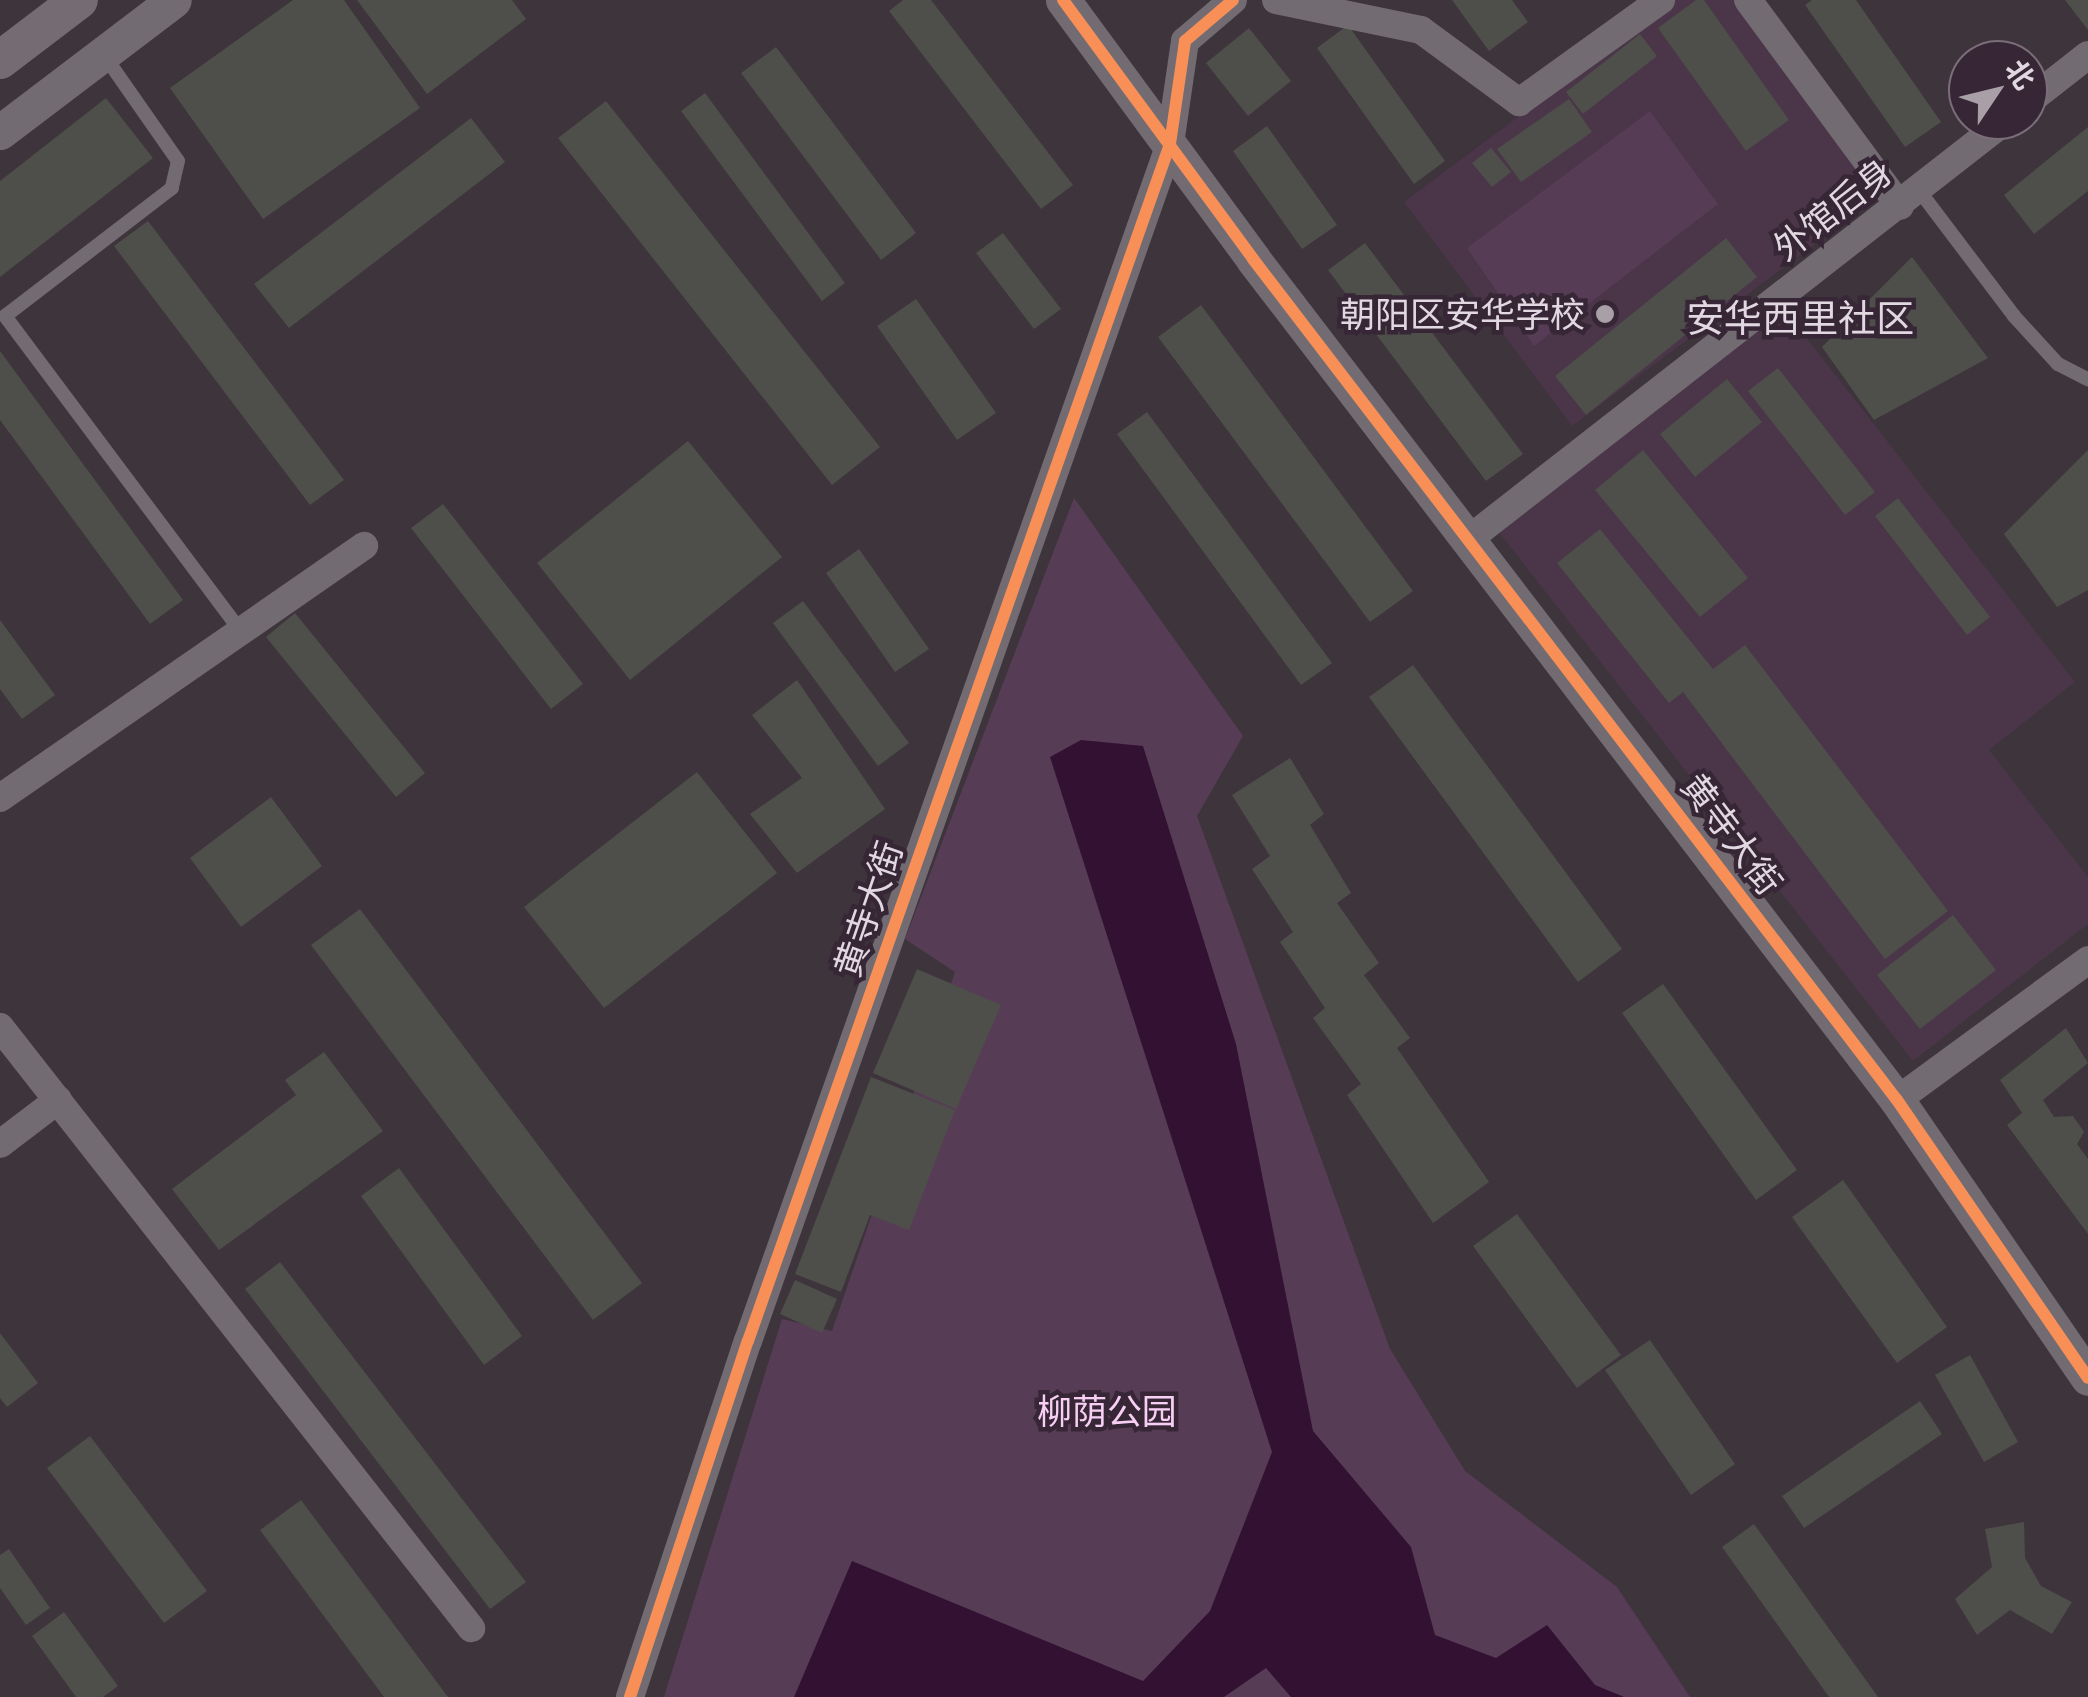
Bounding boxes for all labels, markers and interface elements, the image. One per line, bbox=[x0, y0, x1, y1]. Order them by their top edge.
north arrow bbox=[1948, 40, 2048, 140]
text: 北 bbox=[1997, 52, 2045, 96]
street label: 外馆后身 bbox=[1765, 149, 1901, 269]
place label: 朝阳区安华学校 bbox=[1340, 293, 1585, 335]
district label: 安华西里社区 bbox=[1686, 295, 1914, 341]
marker: 朝阳区安华学校 bbox=[1594, 303, 1616, 325]
street label: 黄寺大街 bbox=[1673, 765, 1791, 903]
street label: 黄寺大街 bbox=[825, 836, 911, 982]
park label: 柳荫公园 bbox=[1037, 1390, 1177, 1432]

